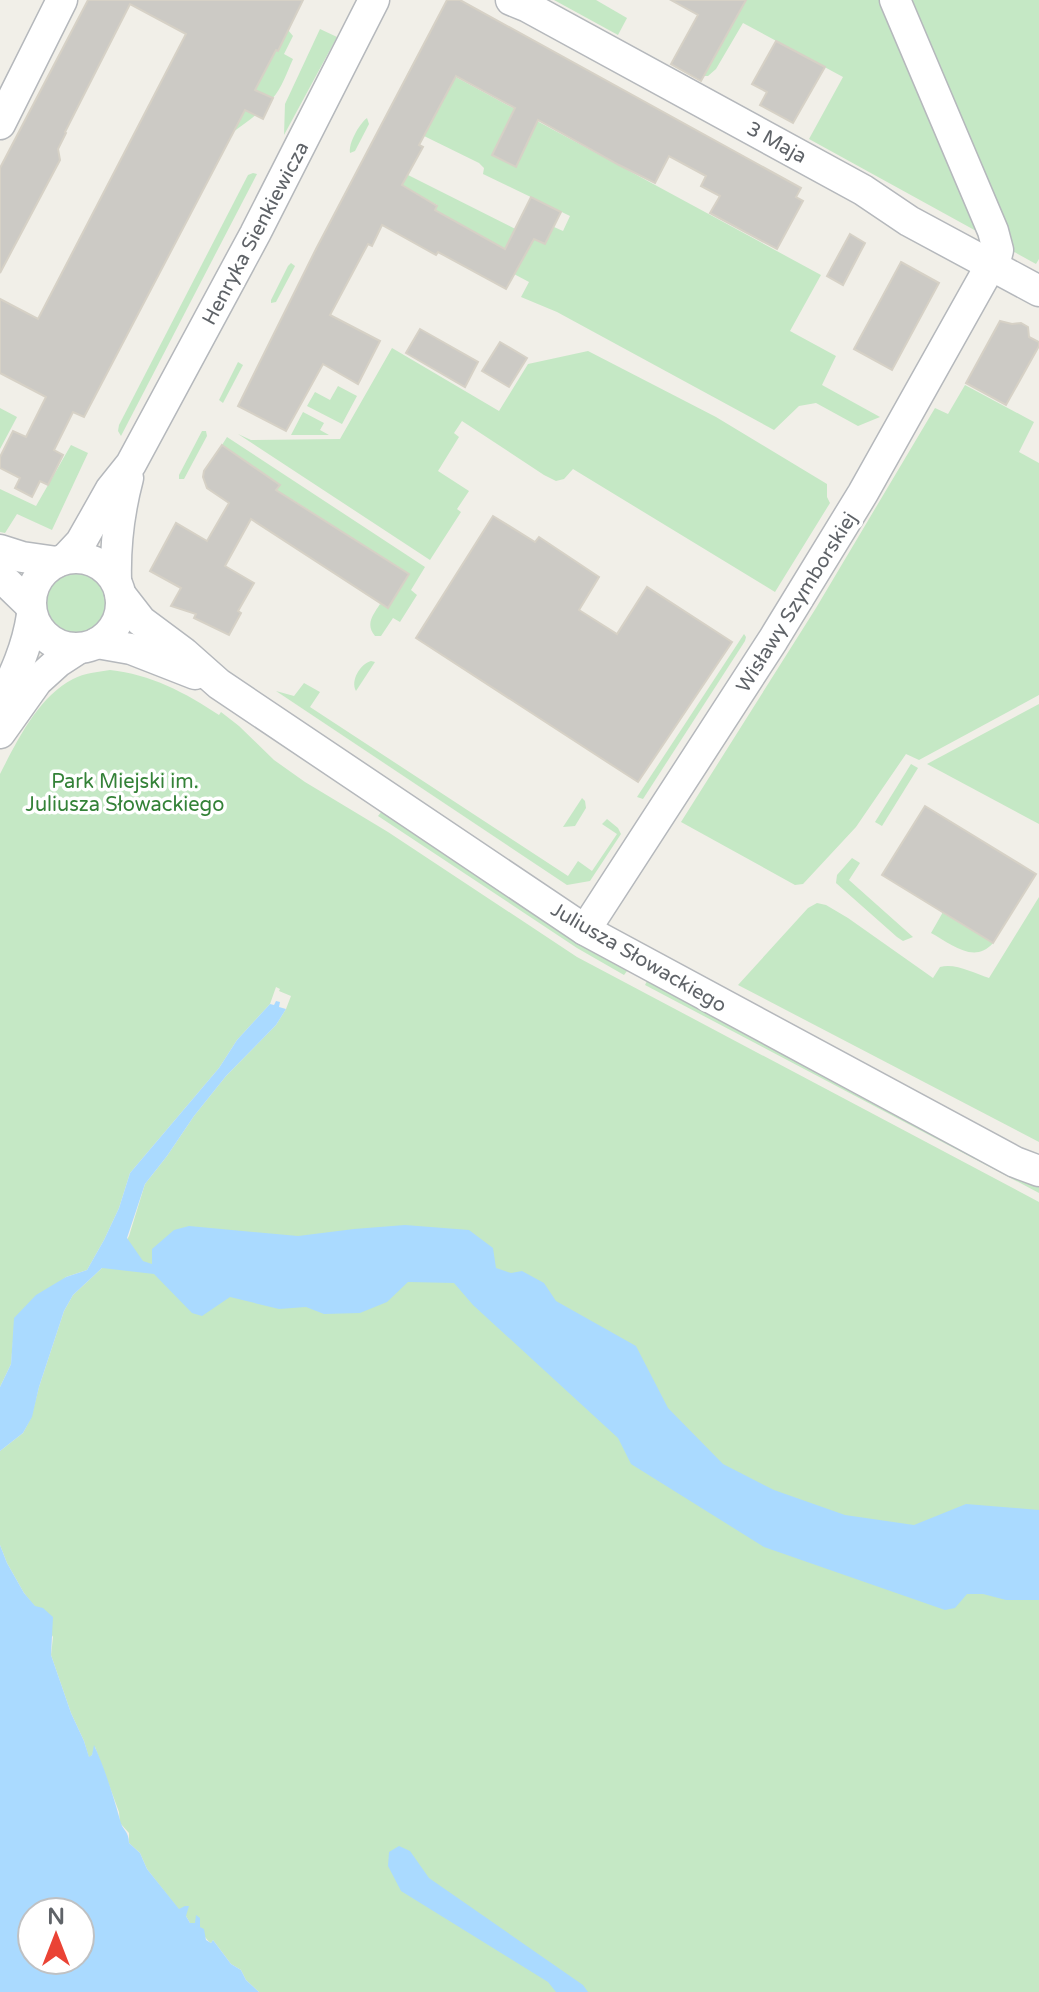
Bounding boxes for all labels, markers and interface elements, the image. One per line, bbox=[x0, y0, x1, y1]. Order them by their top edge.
street label: 3 Maja bbox=[742, 117, 811, 169]
street label: Henryka Sienkiewicza bbox=[197, 138, 314, 329]
street label: Wisławy Szymborskiej bbox=[731, 508, 862, 697]
park label: Park Miejski im. Juliusza Słowackiego bbox=[26, 770, 224, 817]
street label: Juliusza Słowackiego bbox=[546, 898, 731, 1018]
north arrow bbox=[16, 1896, 96, 1976]
text: N bbox=[47, 1904, 65, 1930]

